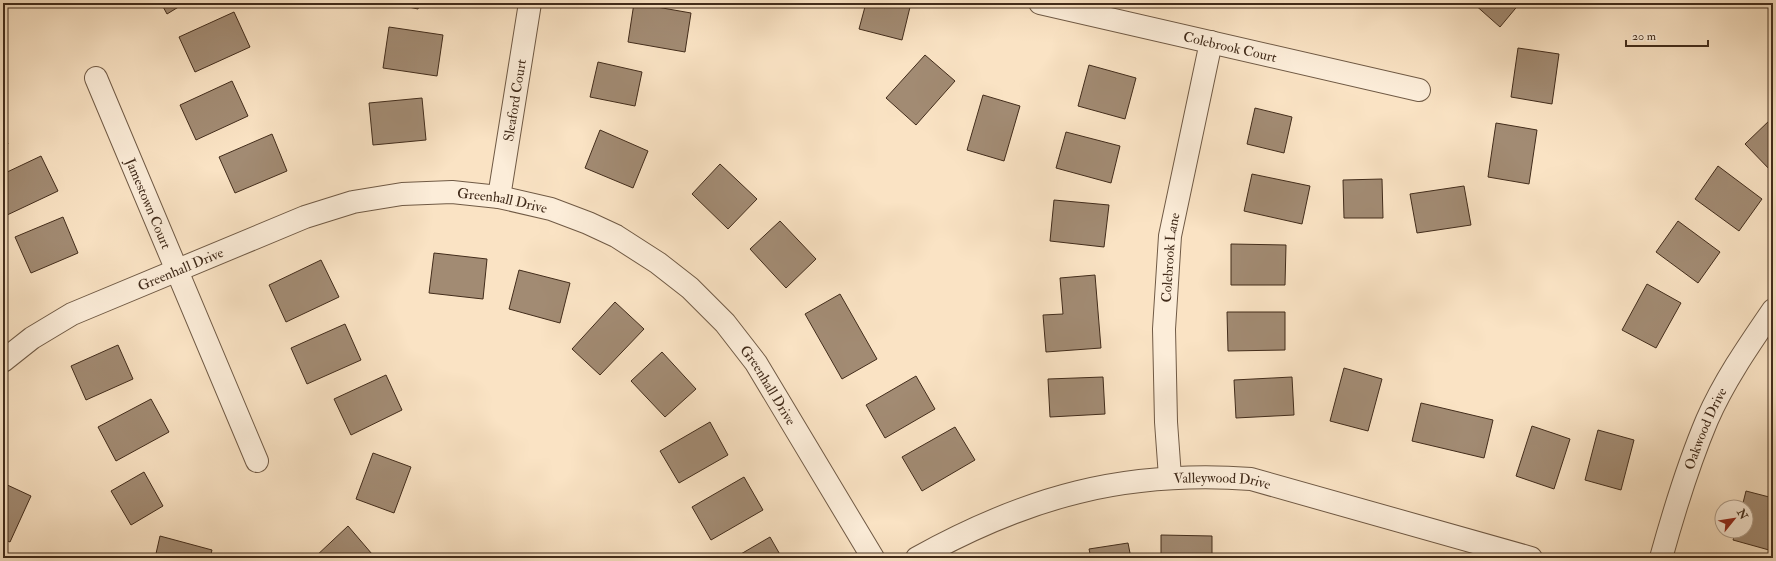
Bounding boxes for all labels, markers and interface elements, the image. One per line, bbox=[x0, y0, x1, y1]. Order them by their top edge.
scale bar bbox=[1626, 22, 1708, 48]
street label: Colebrook Court bbox=[1182, 28, 1279, 66]
text: 20 m bbox=[1632, 29, 1657, 44]
street label: Sleaford Court bbox=[500, 57, 529, 143]
street label: Jamestown Court bbox=[122, 155, 175, 252]
street label: Greenhall Drive bbox=[456, 184, 549, 216]
street label: Colebrook Lane bbox=[1157, 211, 1183, 303]
street label: Greenhall Drive bbox=[135, 243, 226, 294]
street label: Greenhall Drive bbox=[737, 342, 800, 428]
street label: Oakwood Drive bbox=[1680, 384, 1730, 472]
street label: Valleywood Drive bbox=[1173, 469, 1273, 493]
north arrow bbox=[1714, 499, 1754, 539]
text: N bbox=[1734, 506, 1751, 523]

